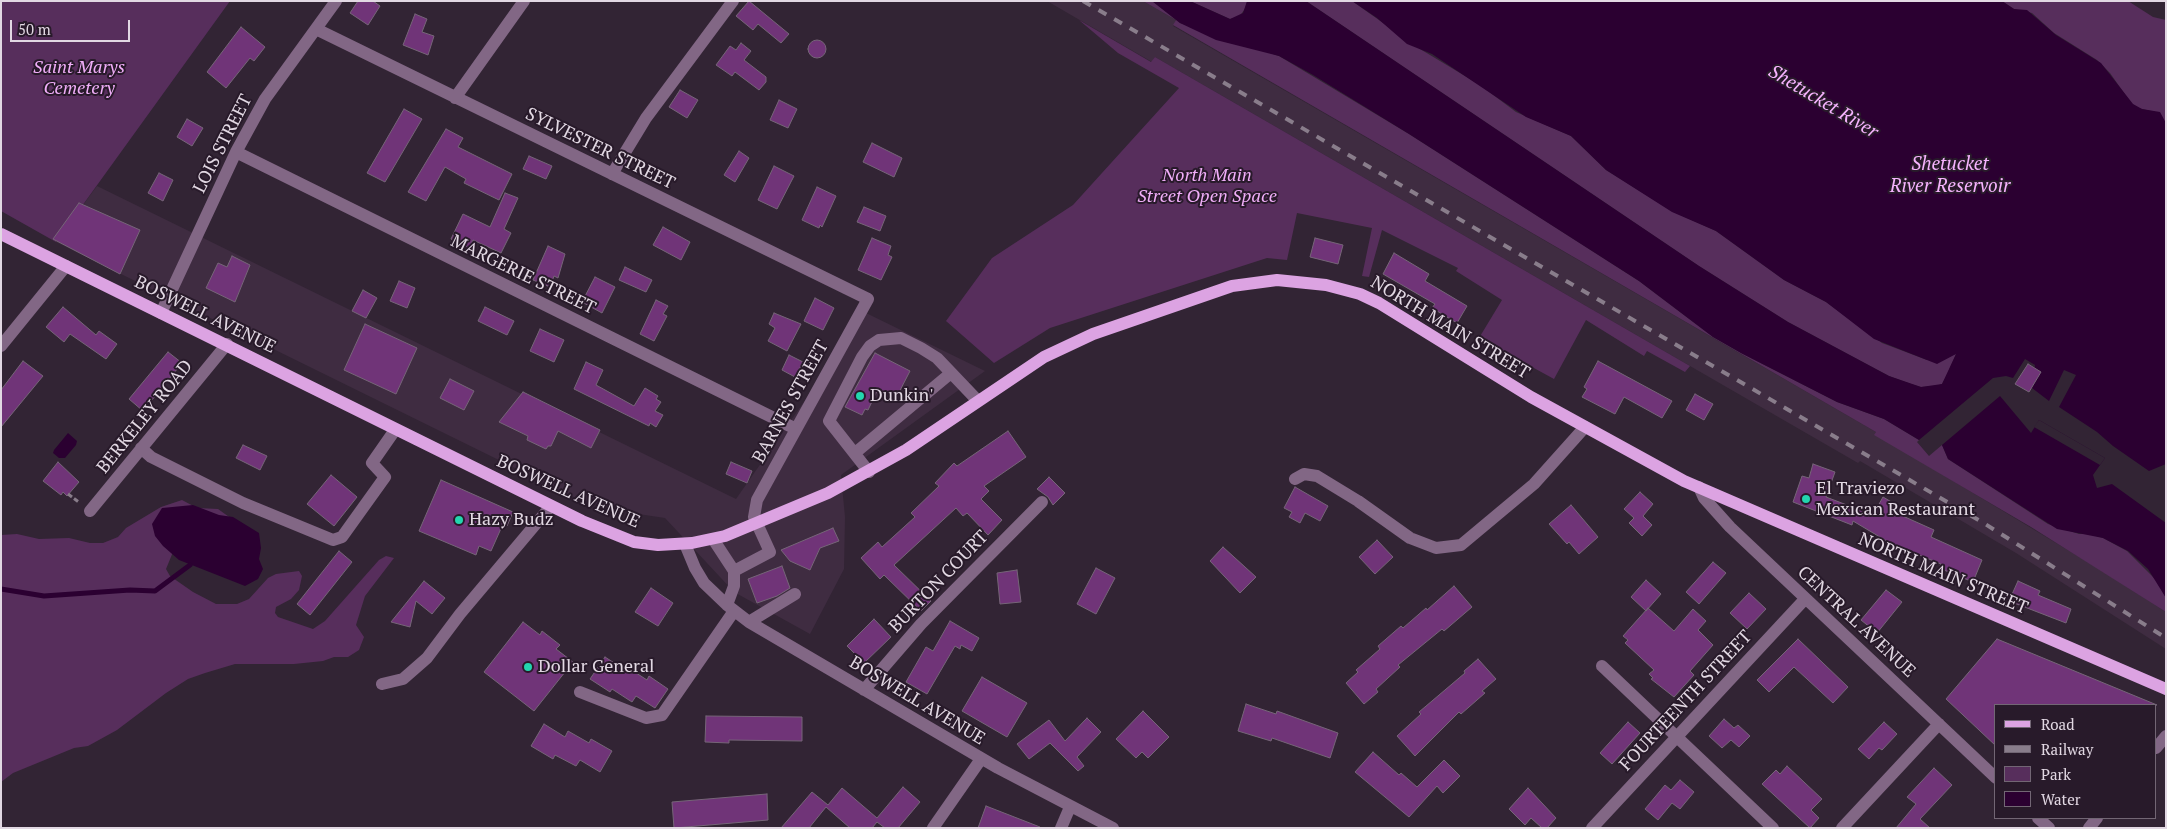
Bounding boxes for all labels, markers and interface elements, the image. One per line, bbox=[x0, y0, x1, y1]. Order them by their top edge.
scale bar bbox=[12, 10, 132, 42]
text: 50 m bbox=[18, 19, 51, 39]
park label: Saint Marys Cemetery bbox=[33, 57, 125, 100]
water label: Shetucket River bbox=[1764, 60, 1882, 144]
street label: LOIS STREET bbox=[189, 91, 257, 197]
street label: SYLVESTER STREET bbox=[522, 103, 678, 195]
water label: Shetucket River Reservoir bbox=[1890, 154, 2010, 198]
park label: North Main Street Open Space bbox=[1137, 165, 1277, 208]
street label: MARGERIE STREET bbox=[447, 231, 599, 319]
street label: BOSWELL AVENUE bbox=[131, 271, 279, 359]
street label: NORTH MAIN STREET bbox=[1367, 272, 1533, 384]
street label: BARNES STREET bbox=[748, 337, 834, 467]
street label: BERKELEY ROAD bbox=[93, 356, 197, 478]
place label: Dunkin' bbox=[870, 385, 933, 407]
marker: Dunkin' bbox=[854, 390, 866, 402]
street label: BOSWELL AVENUE bbox=[493, 451, 643, 533]
place label: El Traviezo Mexican Restaurant bbox=[1816, 478, 1975, 520]
marker: El Traviezo Mexican Restaurant bbox=[1800, 493, 1812, 505]
place label: Hazy Budz bbox=[469, 509, 553, 531]
marker: Hazy Budz bbox=[453, 514, 465, 526]
street label: BURTON COURT bbox=[885, 526, 993, 638]
street label: NORTH MAIN STREET bbox=[1855, 529, 2031, 619]
street label: CENTRAL AVENUE bbox=[1793, 562, 1919, 682]
street label: FOURTEENTH STREET bbox=[1615, 626, 1757, 776]
street label: BOSWELL AVENUE bbox=[845, 652, 989, 750]
place label: Dollar General bbox=[538, 656, 655, 678]
marker: Dollar General bbox=[522, 661, 534, 673]
legend bbox=[1994, 704, 2157, 819]
text: Road bbox=[2041, 714, 2074, 734]
text: Railway bbox=[2041, 739, 2093, 759]
text: Park bbox=[2041, 764, 2071, 784]
text: Water bbox=[2041, 789, 2080, 809]

